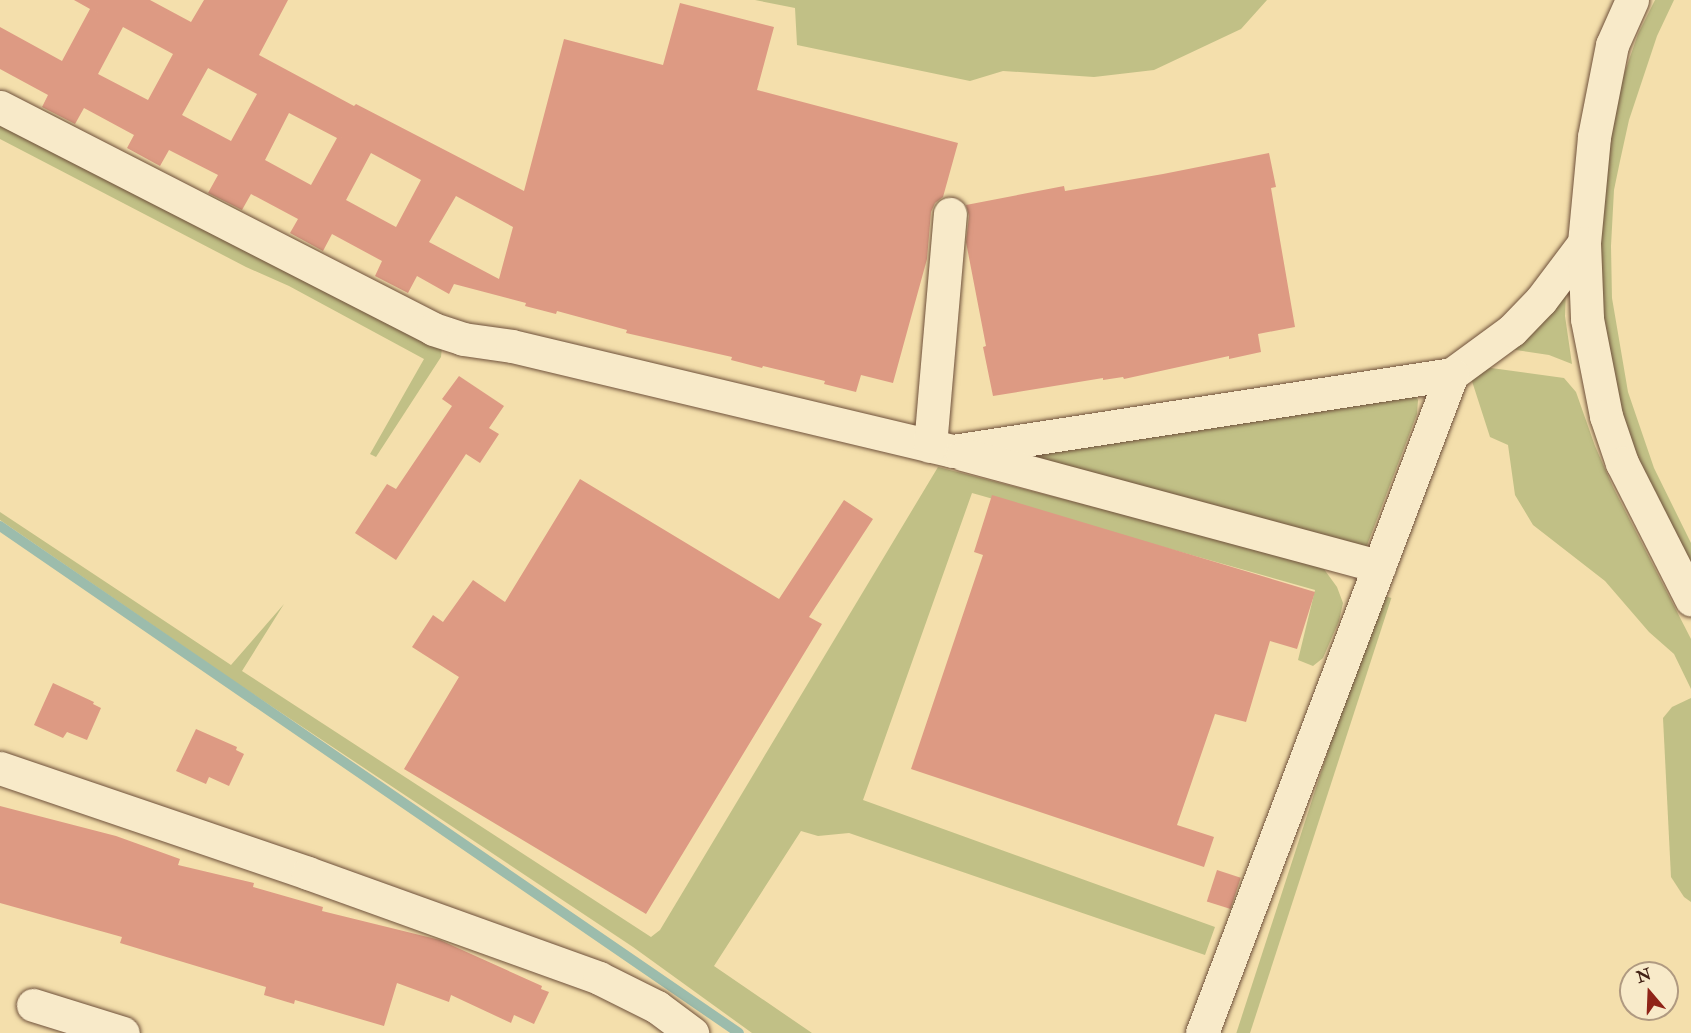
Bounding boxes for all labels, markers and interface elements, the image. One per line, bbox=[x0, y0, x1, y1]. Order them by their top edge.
north arrow bbox=[1619, 961, 1679, 1021]
text: N bbox=[1634, 964, 1654, 988]

